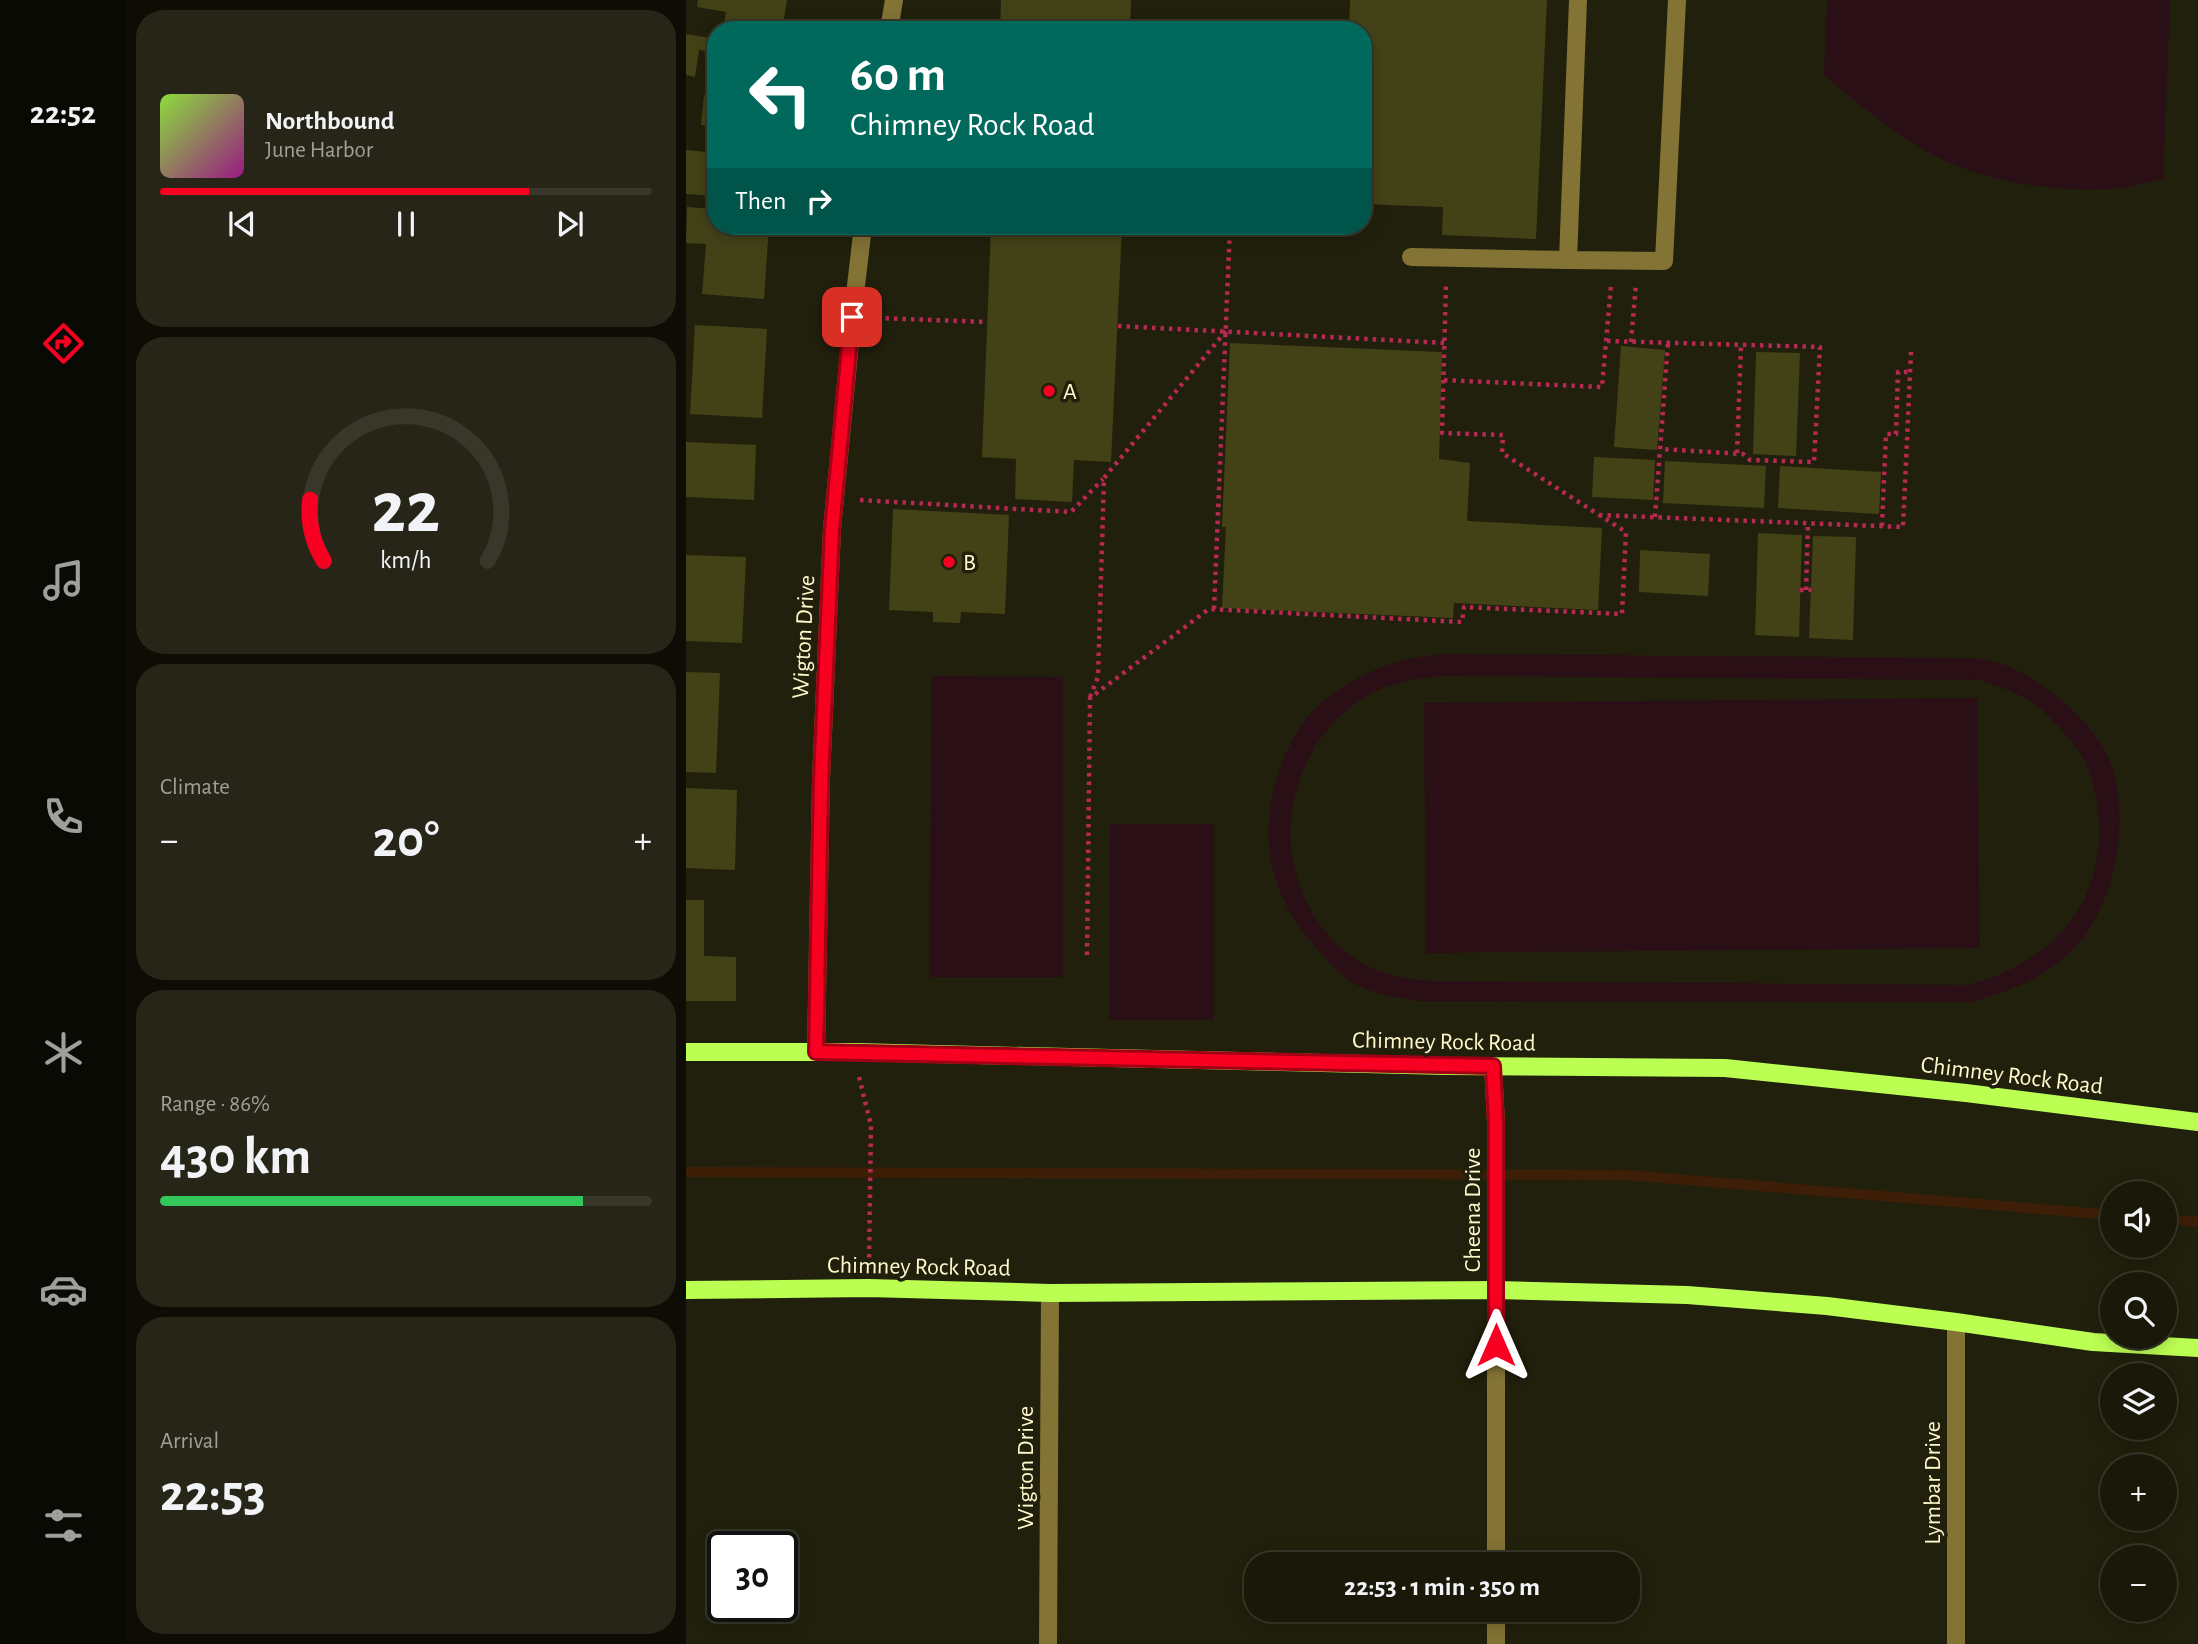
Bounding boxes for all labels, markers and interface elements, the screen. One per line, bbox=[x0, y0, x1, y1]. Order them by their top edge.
icon: left bbox=[735, 49, 826, 140]
text: 60 m bbox=[850, 51, 946, 100]
text: 22:52 bbox=[30, 97, 96, 129]
text: Northbound bbox=[265, 108, 394, 134]
text: Chimney Rock Road bbox=[850, 109, 1095, 141]
text: June Harbor bbox=[265, 139, 373, 162]
icon: right bbox=[800, 182, 838, 220]
text: Then bbox=[735, 188, 786, 214]
icon: previous bbox=[223, 205, 261, 243]
icon: pause bbox=[387, 205, 425, 243]
icon: next bbox=[551, 205, 589, 243]
pin bbox=[822, 287, 882, 347]
icon: arrive bbox=[833, 298, 871, 336]
icon: directions bbox=[39, 319, 88, 368]
place label: A bbox=[1063, 380, 1077, 404]
marker: A bbox=[1041, 383, 1057, 399]
text: 22 bbox=[372, 474, 440, 547]
text: km/h bbox=[380, 548, 432, 573]
place label: B bbox=[963, 551, 976, 575]
marker: B bbox=[941, 554, 957, 570]
icon: music bbox=[39, 556, 88, 605]
street label: Wigton Drive bbox=[789, 574, 819, 700]
text: Climate bbox=[160, 776, 230, 799]
icon: phone bbox=[39, 792, 88, 841]
text: 20° bbox=[373, 814, 439, 866]
text: − bbox=[160, 822, 178, 860]
text: + bbox=[634, 822, 652, 860]
icon: climate bbox=[39, 1028, 88, 1077]
street label: Chimney Rock Road bbox=[1352, 1028, 1536, 1056]
street label: Chimney Rock Road bbox=[1919, 1053, 2104, 1099]
text: Range · 86% bbox=[160, 1093, 270, 1116]
text: 430 km bbox=[160, 1131, 311, 1183]
street label: Cheena Drive bbox=[1461, 1148, 1485, 1272]
map controls bbox=[2100, 1181, 2177, 1622]
button: sound bbox=[2100, 1181, 2177, 1258]
street label: Chimney Rock Road bbox=[827, 1253, 1011, 1281]
icon: car bbox=[39, 1265, 88, 1314]
button: search bbox=[2100, 1272, 2177, 1349]
position arrow bbox=[1459, 1308, 1533, 1382]
button: layers bbox=[2100, 1363, 2177, 1440]
street label: Wigton Drive bbox=[1014, 1406, 1038, 1530]
street label: Lymbar Drive bbox=[1921, 1421, 1945, 1545]
text: Arrival bbox=[160, 1430, 219, 1453]
button: + bbox=[2100, 1454, 2177, 1531]
text: 22:53 bbox=[160, 1468, 266, 1520]
icon: filters bbox=[39, 1501, 88, 1550]
speed limit sign: 30 bbox=[707, 1531, 798, 1622]
button: − bbox=[2100, 1545, 2177, 1622]
text: 22:53 · 1 min · 350 m bbox=[1344, 1574, 1540, 1600]

